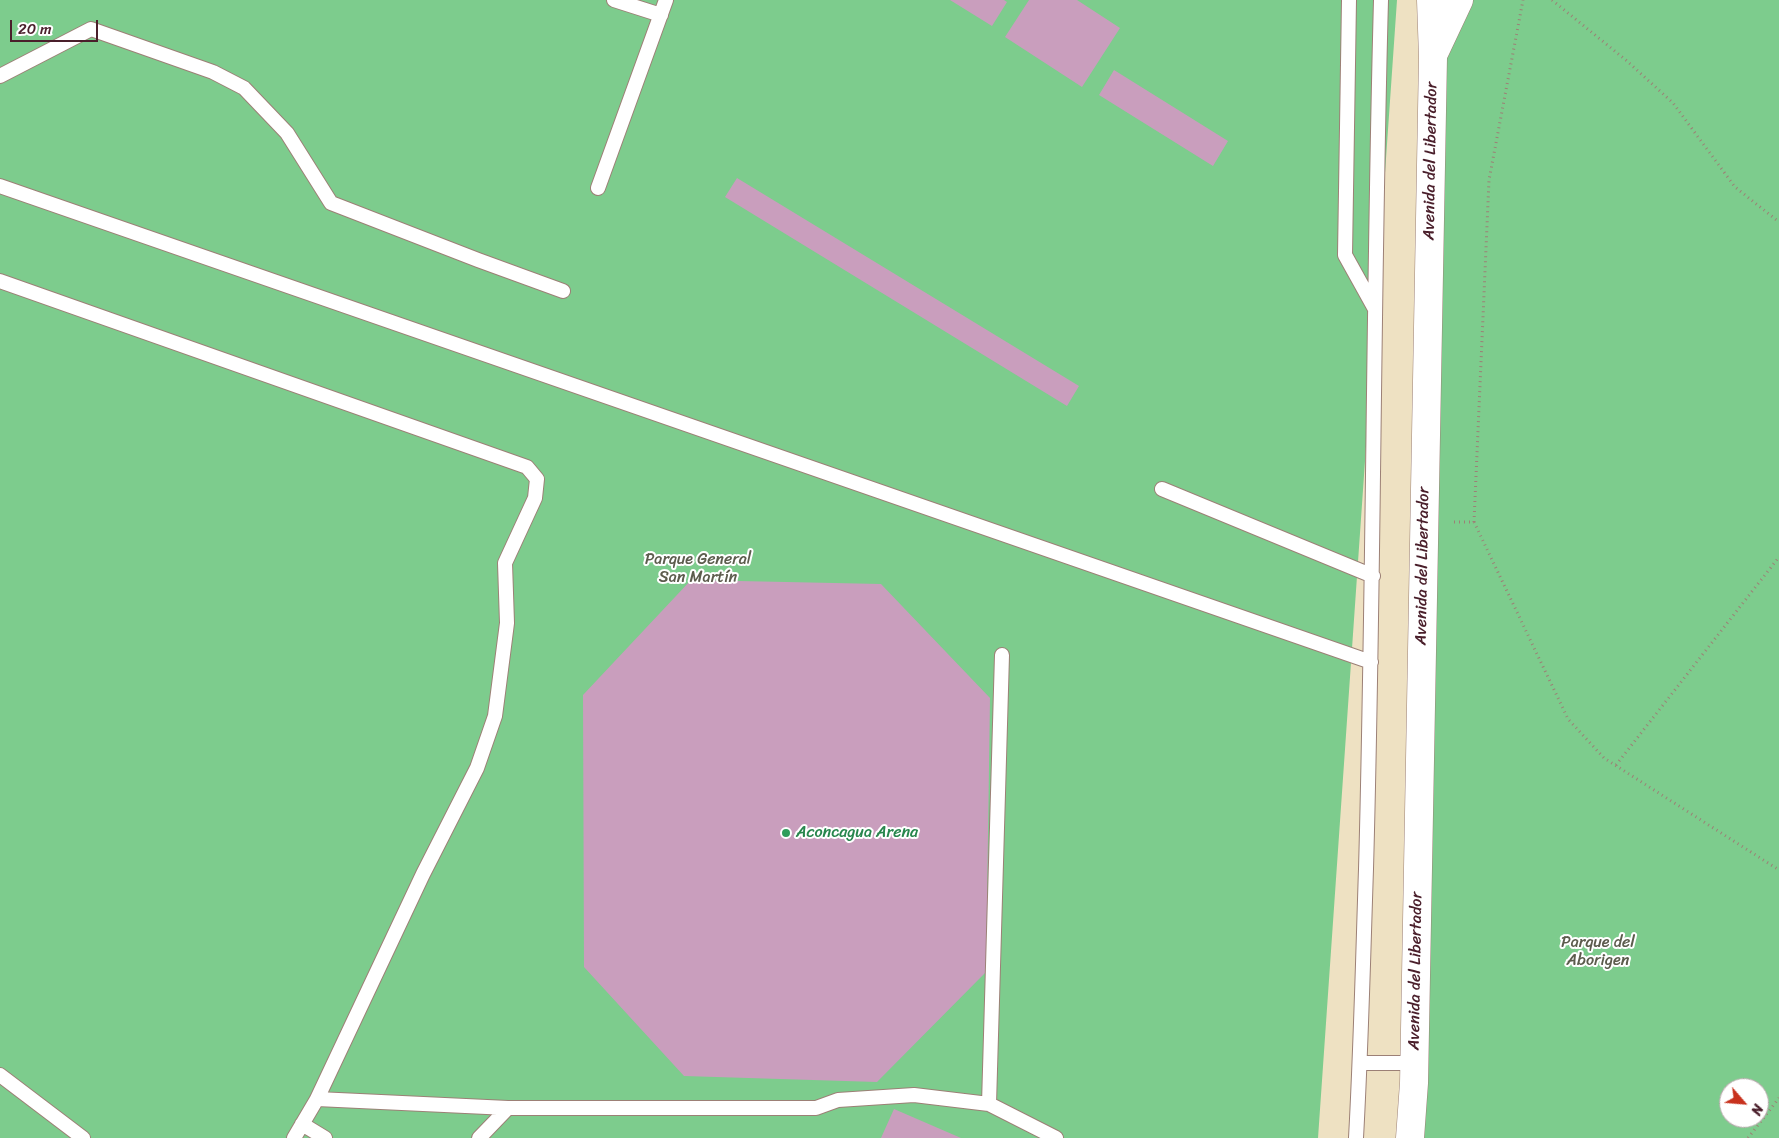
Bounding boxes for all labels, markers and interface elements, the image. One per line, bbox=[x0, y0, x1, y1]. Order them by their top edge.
scale bar bbox=[12, 10, 100, 42]
text: 20 m bbox=[18, 16, 52, 42]
street label: Avenida del Libertador bbox=[1420, 82, 1442, 240]
street label: Avenida del Libertador bbox=[1412, 487, 1434, 645]
park label: Parque General San Martín bbox=[645, 550, 751, 588]
place label: Aconcagua Arena bbox=[796, 823, 918, 843]
marker: Aconcagua Arena bbox=[780, 827, 792, 839]
street label: Avenida del Libertador bbox=[1405, 892, 1427, 1050]
park label: Parque del Aborigen bbox=[1561, 933, 1635, 971]
north arrow bbox=[1719, 1078, 1769, 1128]
text: N bbox=[1744, 1100, 1770, 1120]

